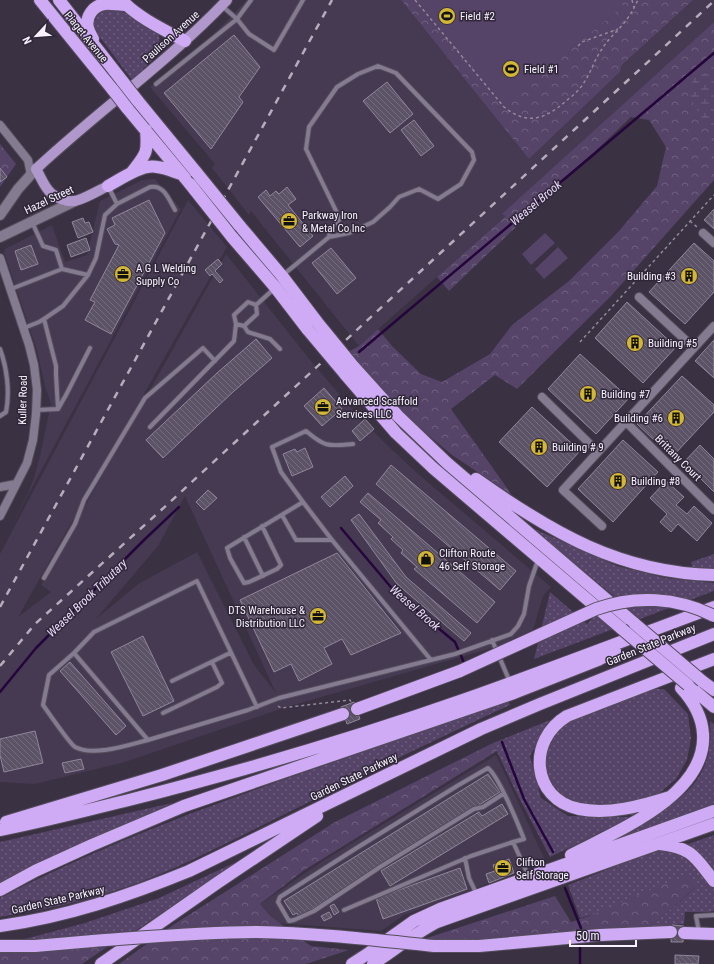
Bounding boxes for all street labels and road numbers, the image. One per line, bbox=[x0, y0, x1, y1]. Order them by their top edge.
street label: Paulison Avenue bbox=[140, 8, 202, 66]
street label: Piaget Avenue bbox=[61, 9, 111, 65]
street label: Hazel Street bbox=[22, 183, 76, 217]
street label: Kuller Road bbox=[16, 375, 30, 425]
street label: Brittany Court bbox=[652, 432, 704, 484]
street label: Garden State Parkway bbox=[604, 621, 698, 669]
street label: Garden State Parkway bbox=[308, 750, 400, 804]
street label: Garden State Parkway bbox=[10, 883, 106, 917]

